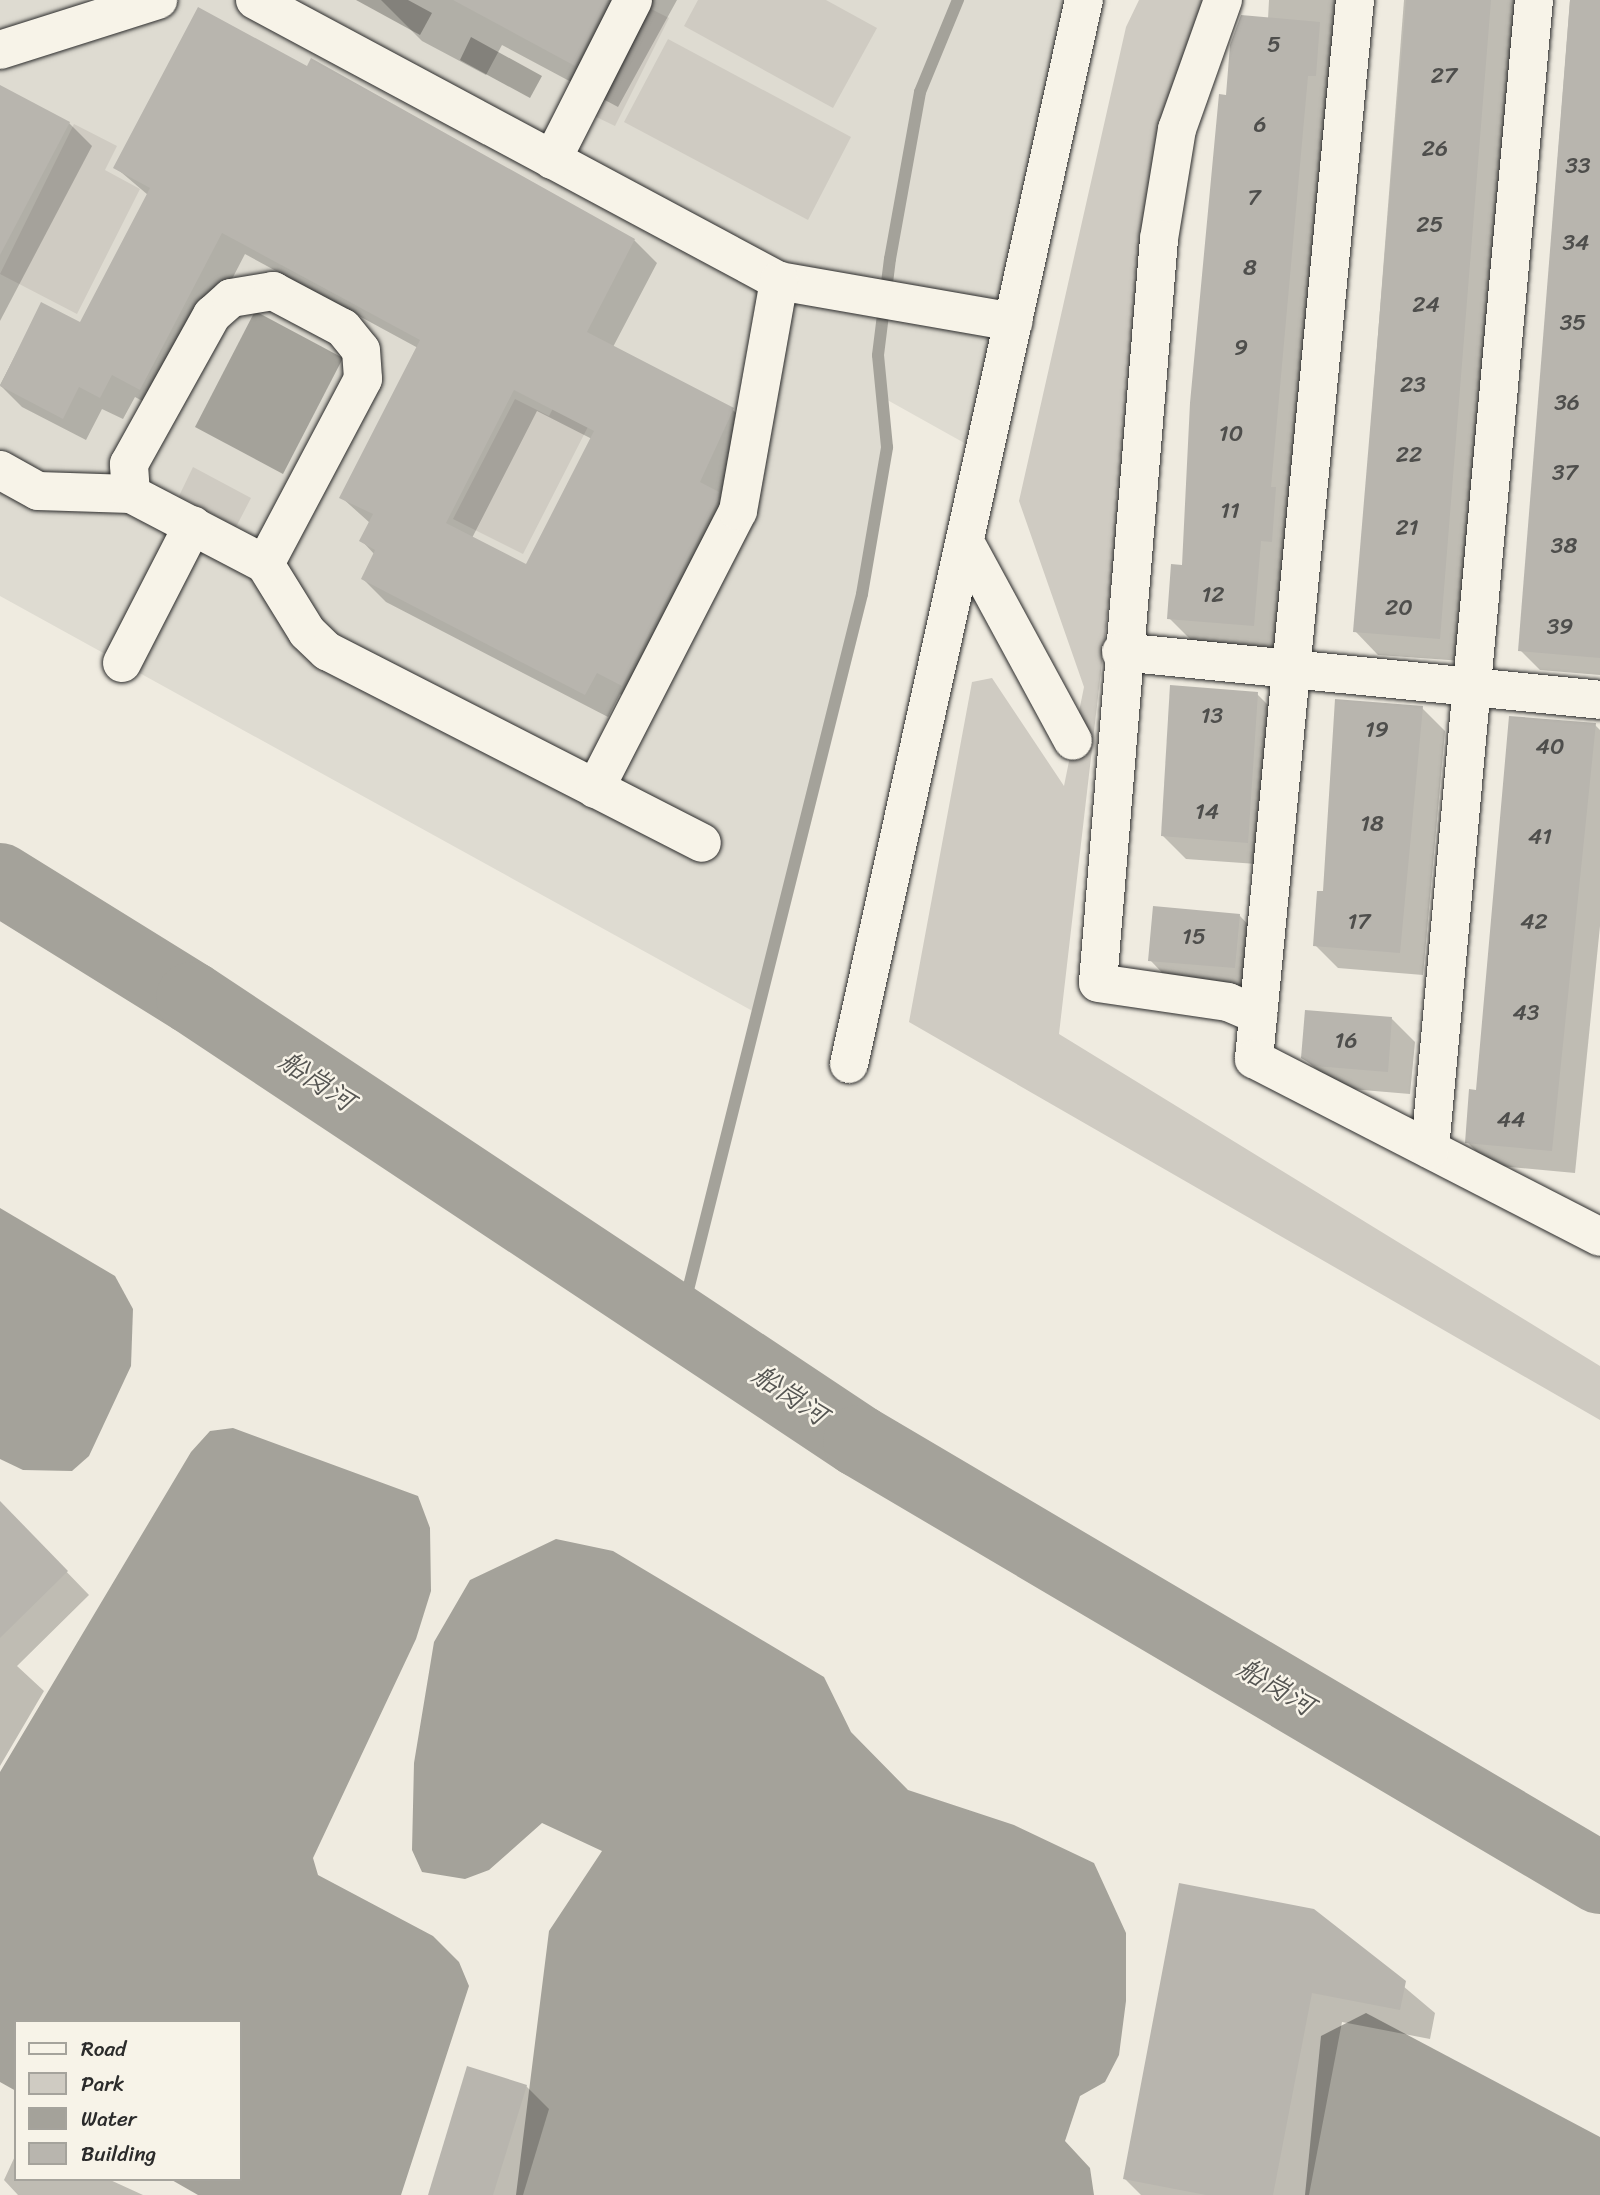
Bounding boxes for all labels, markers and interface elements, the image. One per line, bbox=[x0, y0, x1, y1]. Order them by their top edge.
house number: 5 bbox=[1267, 31, 1281, 59]
house number: 27 bbox=[1431, 62, 1457, 90]
house number: 6 bbox=[1253, 111, 1267, 139]
house number: 26 bbox=[1422, 135, 1448, 163]
house number: 33 bbox=[1565, 152, 1591, 180]
house number: 7 bbox=[1247, 184, 1261, 212]
house number: 25 bbox=[1416, 211, 1444, 239]
house number: 34 bbox=[1562, 229, 1590, 257]
house number: 8 bbox=[1243, 254, 1257, 282]
house number: 24 bbox=[1412, 291, 1440, 319]
house number: 35 bbox=[1560, 309, 1586, 337]
house number: 9 bbox=[1234, 334, 1248, 362]
house number: 23 bbox=[1400, 371, 1426, 399]
house number: 36 bbox=[1554, 389, 1580, 417]
house number: 10 bbox=[1219, 420, 1243, 448]
house number: 22 bbox=[1396, 441, 1422, 469]
house number: 37 bbox=[1552, 459, 1578, 487]
house number: 11 bbox=[1220, 497, 1240, 525]
house number: 21 bbox=[1395, 514, 1419, 542]
house number: 38 bbox=[1551, 532, 1577, 560]
house number: 12 bbox=[1201, 581, 1225, 609]
house number: 20 bbox=[1385, 594, 1413, 622]
house number: 39 bbox=[1547, 613, 1573, 641]
house number: 13 bbox=[1201, 702, 1223, 730]
house number: 19 bbox=[1365, 716, 1389, 744]
house number: 40 bbox=[1536, 733, 1564, 761]
house number: 14 bbox=[1195, 798, 1219, 826]
house number: 18 bbox=[1360, 810, 1384, 838]
house number: 41 bbox=[1528, 823, 1552, 851]
house number: 17 bbox=[1348, 908, 1370, 936]
house number: 42 bbox=[1520, 908, 1548, 936]
house number: 15 bbox=[1182, 923, 1206, 951]
house number: 43 bbox=[1512, 999, 1540, 1027]
house number: 16 bbox=[1335, 1027, 1357, 1055]
water label: 船岗河 bbox=[273, 1044, 361, 1118]
house number: 44 bbox=[1497, 1106, 1525, 1134]
water label: 船岗河 bbox=[746, 1358, 834, 1432]
water label: 船岗河 bbox=[1231, 1651, 1321, 1723]
legend bbox=[14, 2020, 242, 2181]
text: Road bbox=[81, 2030, 126, 2068]
text: Park bbox=[81, 2065, 124, 2103]
text: Water bbox=[81, 2100, 136, 2138]
text: Building bbox=[81, 2135, 156, 2173]

